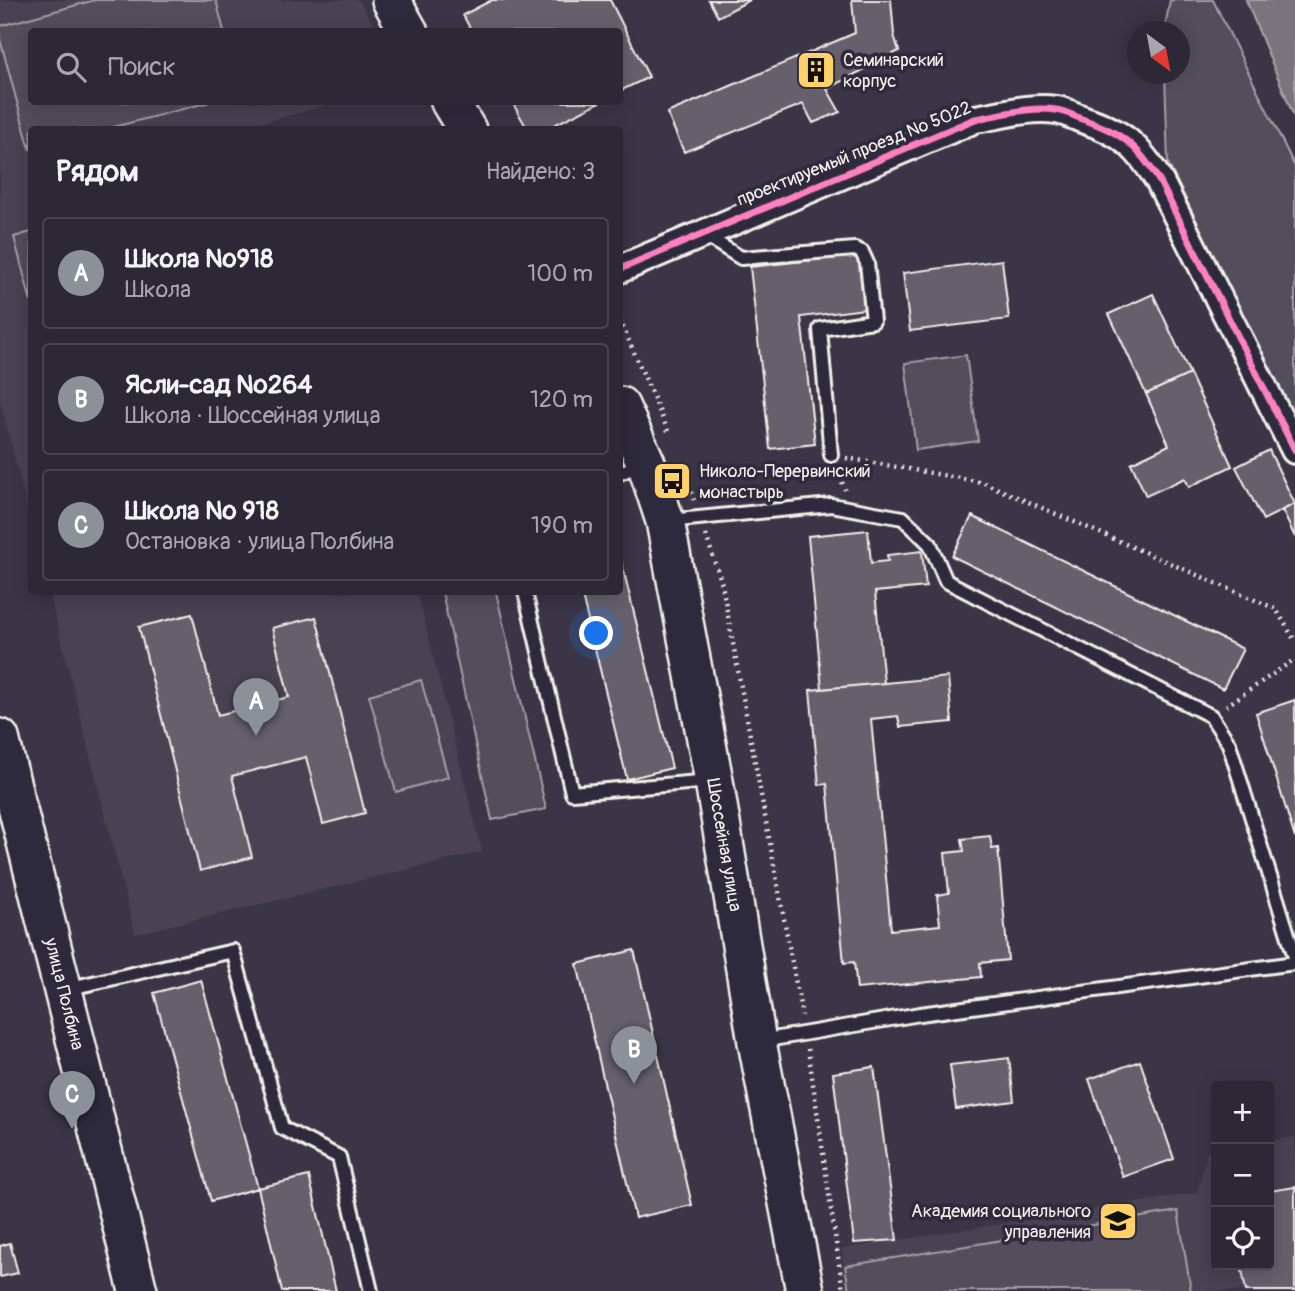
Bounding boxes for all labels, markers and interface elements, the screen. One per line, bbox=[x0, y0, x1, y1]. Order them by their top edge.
north arrow bbox=[1127, 21, 1190, 84]
search box bbox=[28, 28, 623, 105]
icon: search bbox=[52, 48, 90, 86]
building icon: Семинарский корпус bbox=[795, 49, 837, 91]
place label: Семинарский корпус bbox=[843, 49, 944, 93]
text: Поиск bbox=[108, 51, 176, 83]
street label: проектируемый проезд № 5022 bbox=[733, 96, 975, 212]
text: Рядом bbox=[56, 153, 139, 190]
text: Найдено: 3 bbox=[486, 157, 595, 186]
text: Школа №918 bbox=[125, 243, 273, 275]
text: A bbox=[74, 259, 88, 288]
text: 100 m bbox=[527, 259, 593, 288]
text: Школа bbox=[125, 275, 191, 304]
text: Ясли-сад №264 bbox=[125, 369, 312, 401]
text: B bbox=[74, 385, 88, 414]
text: 120 m bbox=[530, 385, 593, 414]
text: Школа · Шоссейная улица bbox=[125, 401, 380, 430]
bus stop icon: Николо-Перервинский монастырь bbox=[651, 460, 693, 502]
place label: Николо-Перервинский монастырь bbox=[699, 460, 871, 504]
text: Школа № 918 bbox=[125, 495, 279, 527]
text: C bbox=[74, 511, 88, 540]
text: 190 m bbox=[531, 511, 593, 540]
text: Остановка · улица Полбина bbox=[125, 527, 394, 556]
your location bbox=[579, 616, 613, 650]
pin: A bbox=[233, 678, 279, 736]
street label: Шоссейная улица bbox=[701, 777, 747, 913]
street label: улица Полбина bbox=[39, 935, 89, 1052]
pin: B bbox=[611, 1026, 657, 1084]
pin: C bbox=[49, 1071, 95, 1129]
map controls bbox=[1211, 1081, 1274, 1270]
button: + bbox=[1211, 1081, 1274, 1144]
button: − bbox=[1211, 1144, 1274, 1207]
place label: Академия социального управления bbox=[911, 1200, 1091, 1244]
school or university icon: Академия социального управления bbox=[1097, 1200, 1139, 1242]
button: locate bbox=[1211, 1207, 1274, 1270]

